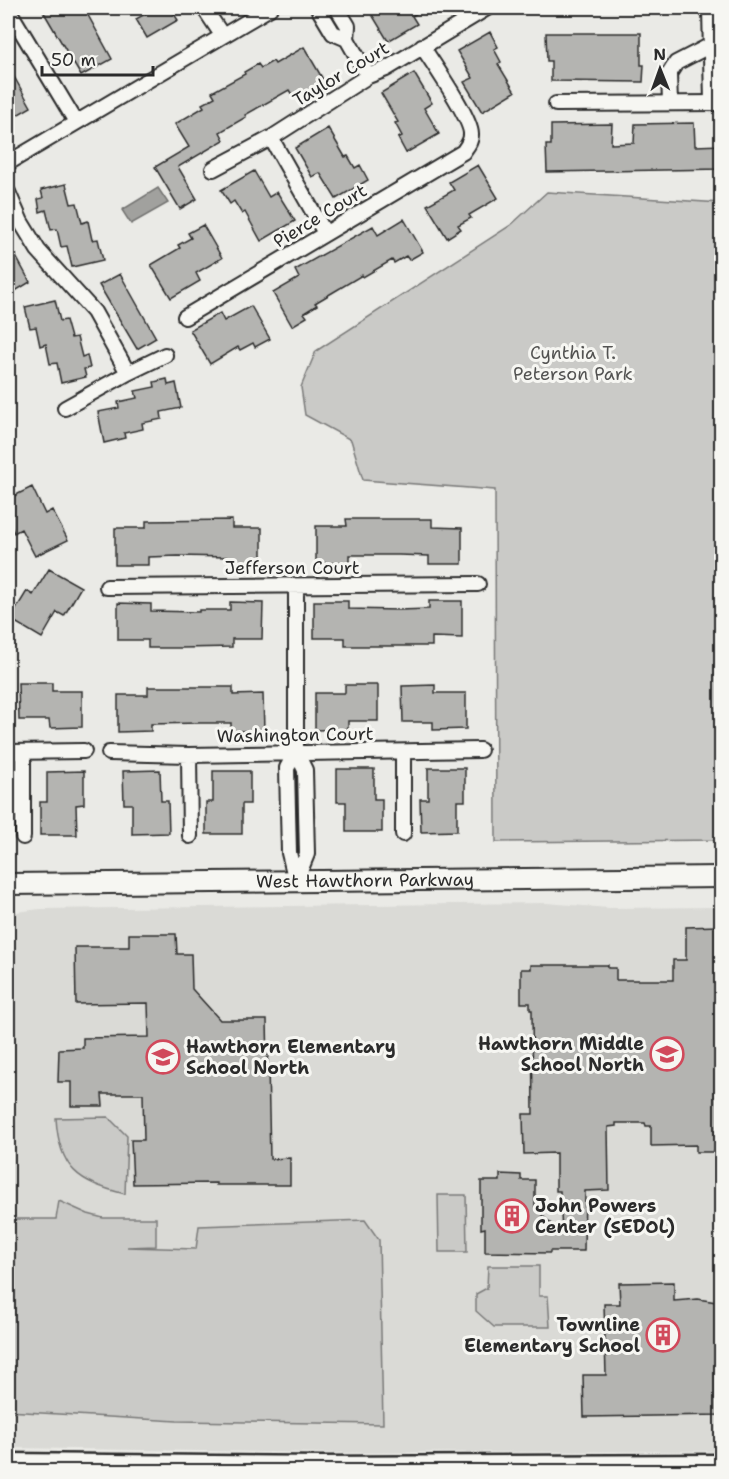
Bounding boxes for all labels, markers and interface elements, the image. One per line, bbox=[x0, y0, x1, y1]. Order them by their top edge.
street label: Taylor Court bbox=[288, 36, 394, 112]
scale bar bbox=[42, 39, 153, 77]
north arrow bbox=[630, 39, 690, 99]
text: N bbox=[653, 44, 666, 65]
text: 50 m bbox=[51, 48, 96, 72]
street label: Pierce Court bbox=[269, 179, 371, 253]
park label: Cynthia T. Peterson Park bbox=[513, 341, 633, 386]
street label: Jefferson Court bbox=[224, 556, 360, 580]
street label: Washington Court bbox=[216, 722, 374, 748]
street label: West Hawthorn Parkway bbox=[256, 867, 474, 894]
place label: Hawthorn Middle School North bbox=[478, 1032, 644, 1077]
place label: Hawthorn Elementary School North bbox=[186, 1035, 396, 1080]
school or university icon: Hawthorn Middle School North bbox=[649, 1036, 685, 1072]
school or university icon: Hawthorn Elementary School North bbox=[145, 1039, 181, 1075]
place label: John Powers Center (SEDOL) bbox=[535, 1194, 675, 1239]
building icon: John Powers Center (SEDOL) bbox=[494, 1198, 530, 1234]
place label: Townline Elementary School bbox=[464, 1313, 640, 1358]
building icon: Townline Elementary School bbox=[645, 1317, 681, 1353]

